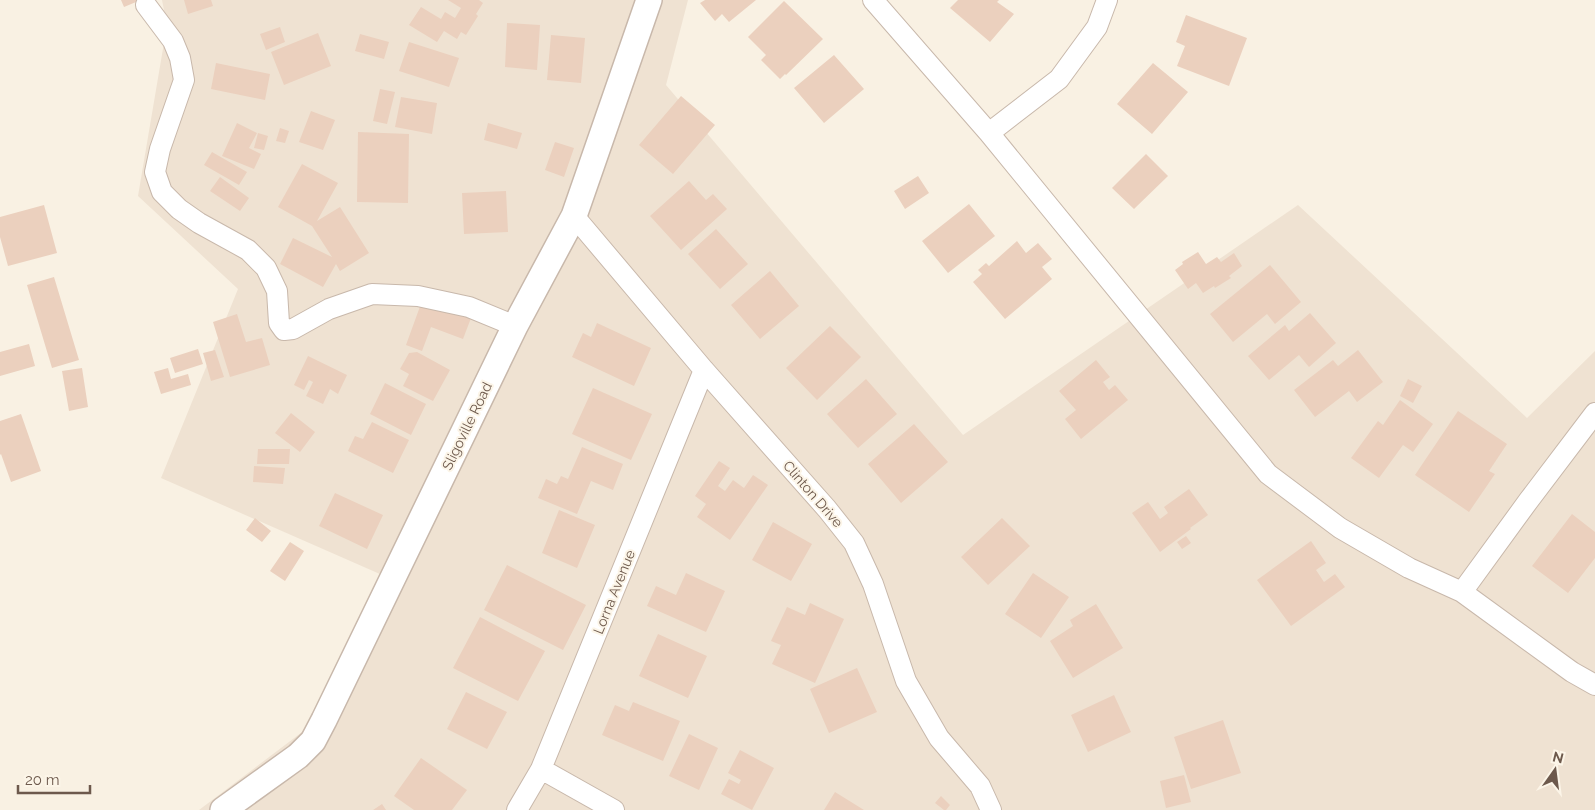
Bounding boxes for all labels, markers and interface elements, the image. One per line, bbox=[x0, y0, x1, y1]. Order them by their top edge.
street label: Sligoville Road bbox=[439, 380, 495, 472]
street label: Clinton Drive bbox=[780, 458, 846, 530]
street label: Lorna Avenue bbox=[590, 548, 638, 636]
north arrow bbox=[1530, 745, 1580, 795]
text: N bbox=[1551, 748, 1565, 766]
scale bar bbox=[18, 762, 90, 794]
text: 20 m bbox=[25, 771, 60, 789]

